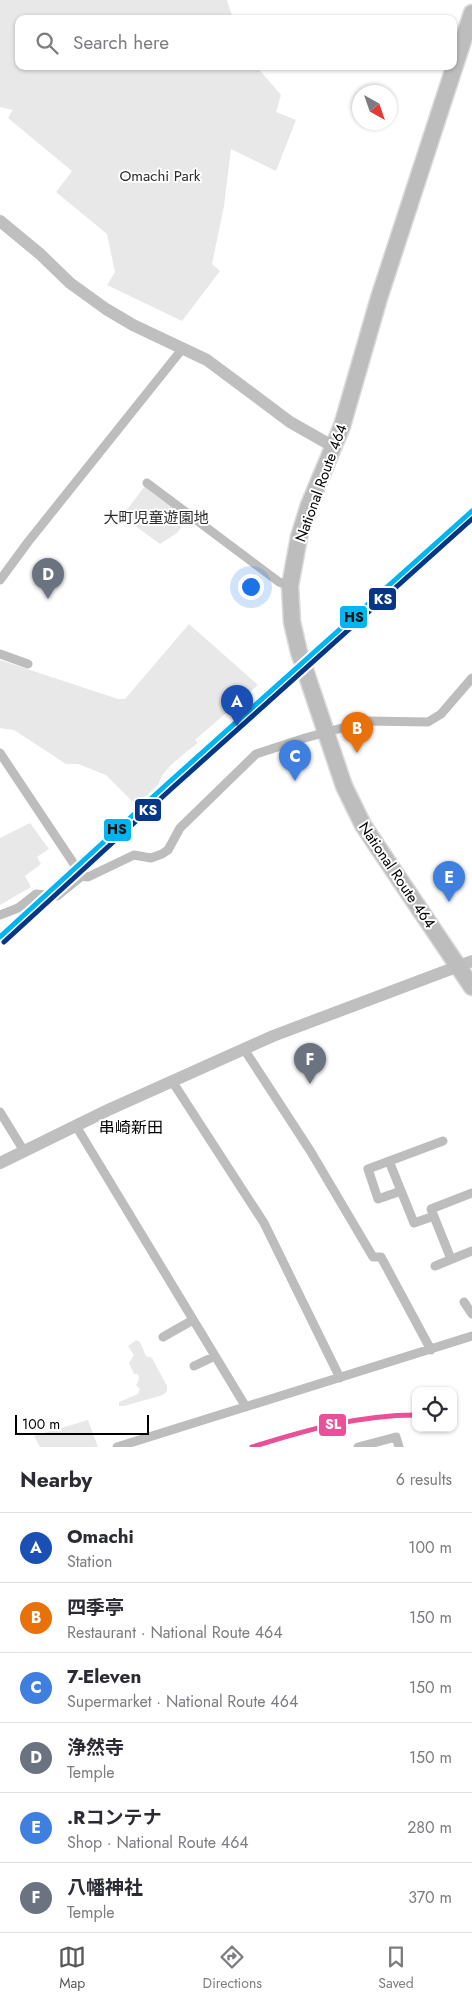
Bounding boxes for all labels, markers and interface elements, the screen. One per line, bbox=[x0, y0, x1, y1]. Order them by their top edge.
search box bbox=[15, 15, 457, 70]
icon: search bbox=[33, 29, 61, 57]
text: Search here bbox=[73, 29, 169, 56]
north arrow bbox=[352, 85, 397, 130]
park label: Omachi Park bbox=[120, 165, 201, 187]
street label: National Route 464 bbox=[289, 421, 353, 545]
park label: 大町児童遊園地 bbox=[103, 507, 209, 529]
pin: D bbox=[32, 558, 64, 599]
your location bbox=[238, 574, 264, 600]
line badge: KS bbox=[368, 587, 397, 611]
text: KS bbox=[374, 589, 393, 609]
line badge: HS bbox=[339, 605, 368, 629]
text: HS bbox=[344, 607, 364, 627]
pin: A bbox=[221, 685, 253, 726]
pin: B bbox=[341, 712, 373, 753]
pin: C bbox=[279, 740, 311, 781]
line badge: KS bbox=[134, 798, 162, 822]
text: KS bbox=[139, 800, 158, 820]
street label: National Route 464 bbox=[353, 817, 441, 933]
line badge: HS bbox=[103, 818, 132, 842]
text: HS bbox=[107, 819, 127, 839]
pin: E bbox=[433, 861, 465, 902]
pin: F bbox=[294, 1043, 326, 1084]
district label: 串崎新田 bbox=[99, 1116, 163, 1139]
map controls bbox=[412, 1387, 457, 1432]
button: locate bbox=[412, 1387, 457, 1432]
scale bar bbox=[15, 1412, 149, 1435]
line badge: SL bbox=[318, 1413, 347, 1437]
text: 100 m bbox=[22, 1414, 60, 1434]
text: SL bbox=[325, 1414, 342, 1434]
text: Nearby bbox=[20, 1465, 92, 1495]
text: 6 results bbox=[396, 1468, 452, 1491]
text: Omachi bbox=[67, 1523, 134, 1550]
text: A bbox=[30, 1536, 42, 1559]
text: 100 m bbox=[408, 1536, 452, 1559]
text: Station bbox=[67, 1550, 112, 1573]
text: 四季亭 bbox=[67, 1594, 124, 1621]
text: B bbox=[31, 1606, 41, 1629]
text: 150 m bbox=[409, 1606, 452, 1629]
text: Restaurant · National Route 464 bbox=[67, 1621, 283, 1644]
text: 7-Eleven bbox=[67, 1663, 141, 1690]
text: C bbox=[30, 1676, 42, 1699]
text: 150 m bbox=[409, 1676, 452, 1699]
text: Supermarket · National Route 464 bbox=[67, 1690, 298, 1713]
text: 浄然寺 bbox=[67, 1734, 124, 1761]
text: D bbox=[30, 1746, 42, 1769]
text: 150 m bbox=[409, 1746, 452, 1769]
text: Temple bbox=[67, 1761, 115, 1784]
text: .Rコンテナ bbox=[67, 1804, 161, 1831]
text: E bbox=[31, 1816, 41, 1839]
text: 280 m bbox=[407, 1816, 452, 1839]
text: Shop · National Route 464 bbox=[67, 1831, 249, 1854]
text: 八幡神社 bbox=[67, 1874, 143, 1901]
text: F bbox=[32, 1886, 40, 1909]
text: 370 m bbox=[408, 1886, 452, 1909]
text: Temple bbox=[67, 1901, 115, 1924]
tab: Map bbox=[58, 1943, 86, 1993]
tab: Directions bbox=[203, 1943, 262, 1993]
tab: Saved bbox=[378, 1943, 414, 1993]

